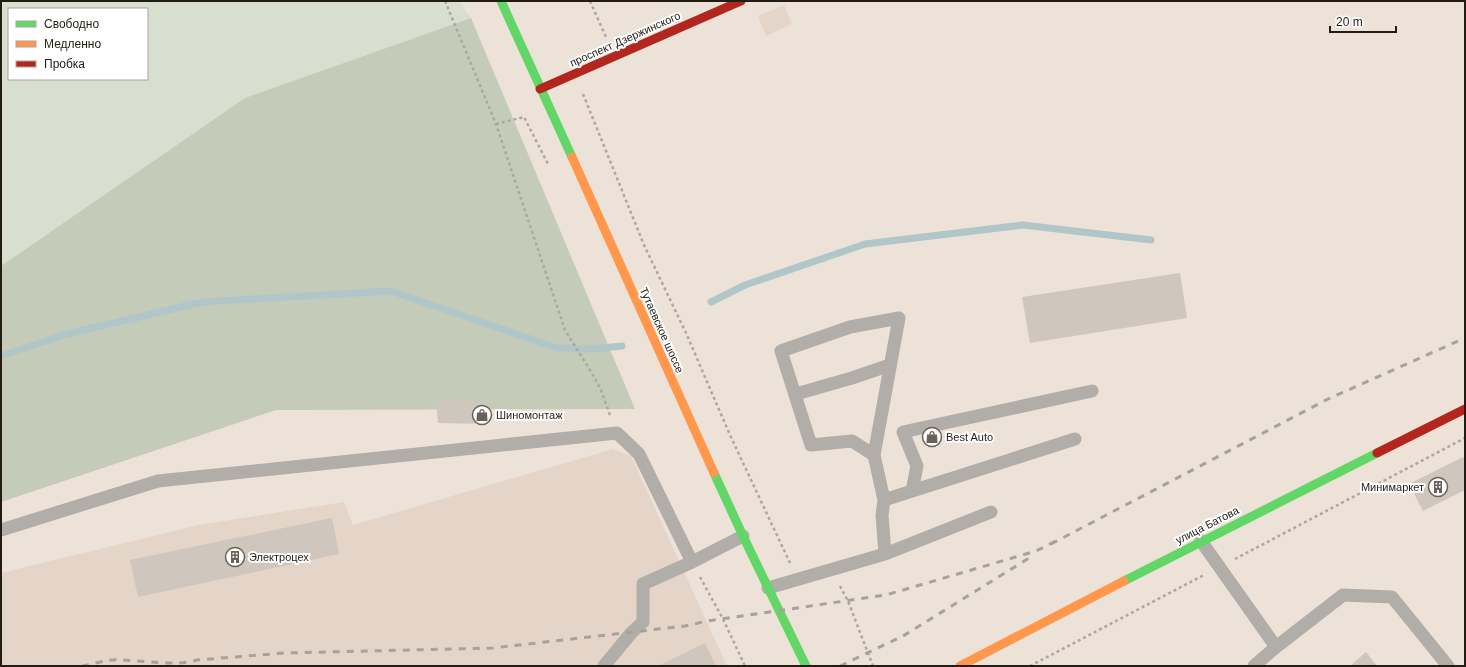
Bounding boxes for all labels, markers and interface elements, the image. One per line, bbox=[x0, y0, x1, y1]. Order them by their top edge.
legend bbox=[8, 8, 148, 80]
scale bar bbox=[1330, 8, 1396, 34]
street label: проспект Дзержинского bbox=[568, 9, 682, 69]
text: 20 m bbox=[1336, 15, 1363, 29]
text: Свободно bbox=[44, 17, 99, 31]
text: Медленно bbox=[44, 37, 101, 51]
text: Пробка bbox=[44, 57, 85, 71]
street label: Тутаевское шоссе bbox=[638, 285, 686, 375]
shop icon: Шиномонтаж bbox=[471, 404, 493, 426]
place label: Шиномонтаж bbox=[496, 409, 563, 421]
shop icon: Best Auto bbox=[921, 426, 943, 448]
place label: Best Auto bbox=[946, 431, 993, 443]
building icon: Минимаркет bbox=[1427, 476, 1449, 498]
place label: Минимаркет bbox=[1361, 481, 1424, 493]
street label: улица Батова bbox=[1173, 504, 1241, 546]
building icon: Электроцех bbox=[224, 546, 246, 568]
place label: Электроцех bbox=[249, 551, 309, 563]

